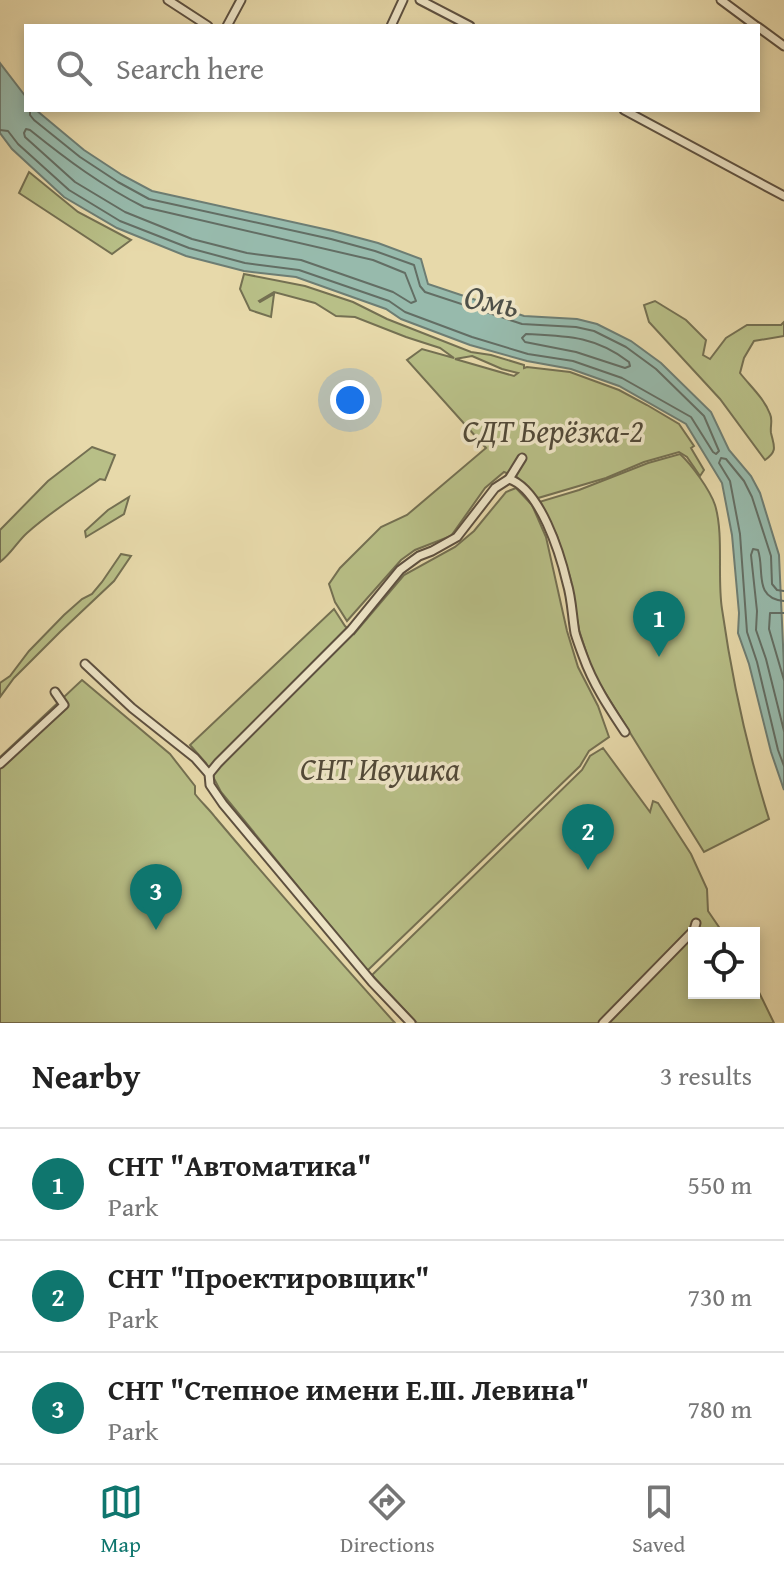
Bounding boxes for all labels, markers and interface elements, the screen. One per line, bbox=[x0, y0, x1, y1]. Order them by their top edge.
search box bbox=[24, 24, 760, 112]
icon: search bbox=[52, 46, 96, 90]
text: Search here bbox=[116, 46, 264, 90]
water label: Омь bbox=[460, 271, 524, 329]
your location bbox=[330, 380, 370, 420]
park label: СДТ Берёзка-2 bbox=[463, 407, 643, 454]
pin: 1 bbox=[633, 591, 685, 657]
park label: СНТ Ивушка bbox=[300, 745, 460, 792]
pin: 2 bbox=[562, 804, 614, 870]
pin: 3 bbox=[130, 864, 182, 930]
map controls bbox=[688, 927, 760, 999]
button: locate bbox=[688, 927, 760, 999]
text: Nearby bbox=[32, 1051, 141, 1100]
text: 3 results bbox=[660, 1056, 752, 1095]
text: СНТ "Автоматика" bbox=[108, 1143, 371, 1187]
text: 1 bbox=[51, 1165, 65, 1204]
text: 550 m bbox=[687, 1165, 752, 1204]
text: Park bbox=[108, 1187, 158, 1226]
text: СНТ "Проектировщик" bbox=[108, 1255, 430, 1299]
text: 2 bbox=[51, 1277, 65, 1316]
text: 730 m bbox=[687, 1277, 752, 1316]
text: Park bbox=[108, 1299, 158, 1338]
text: СНТ "Степное имени Е.Ш. Левина" bbox=[108, 1367, 589, 1411]
text: 3 bbox=[51, 1389, 65, 1428]
text: 780 m bbox=[687, 1389, 752, 1428]
text: Park bbox=[108, 1411, 158, 1450]
tab: Map bbox=[99, 1480, 143, 1560]
tab: Directions bbox=[340, 1480, 435, 1560]
tab: Saved bbox=[632, 1480, 685, 1560]

